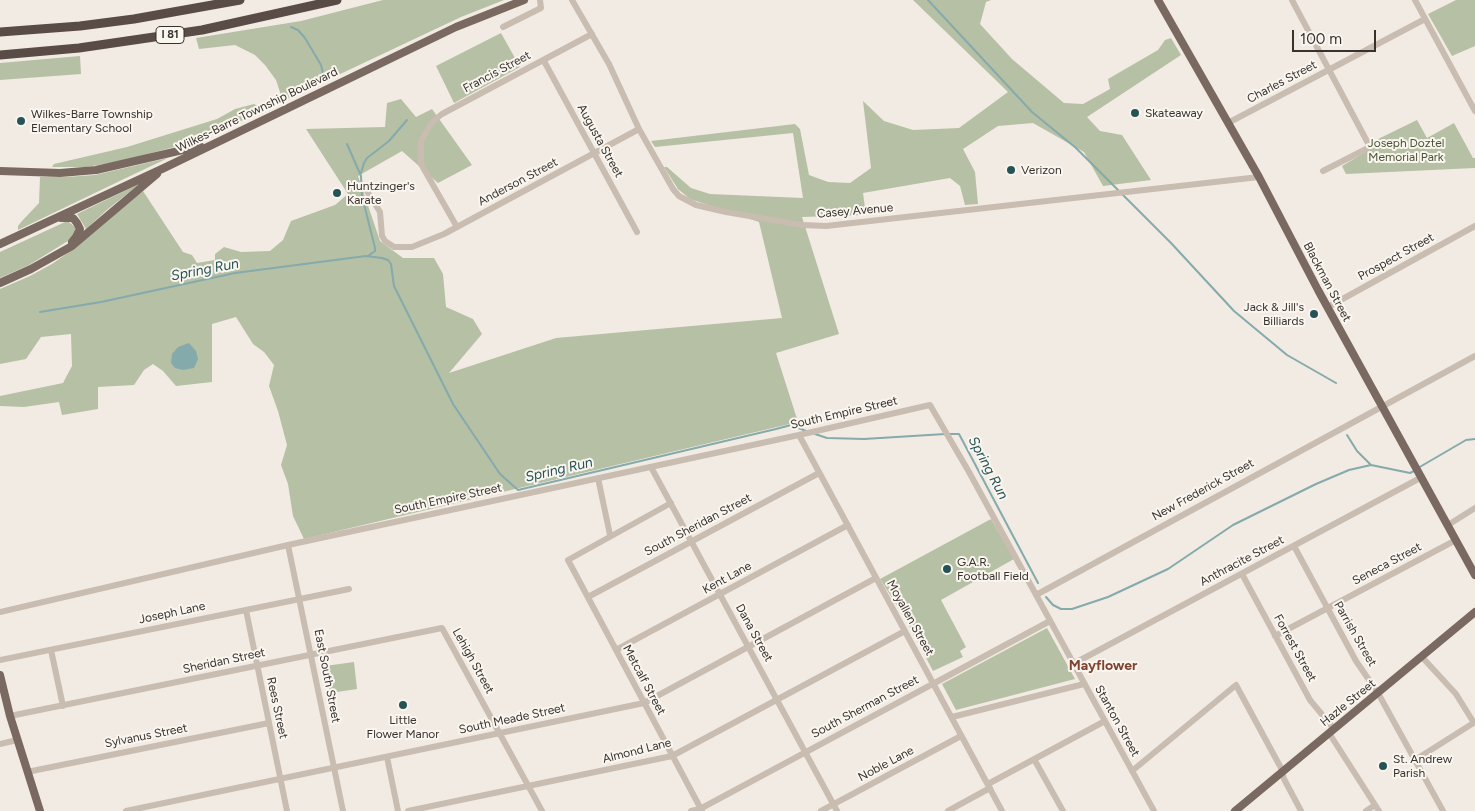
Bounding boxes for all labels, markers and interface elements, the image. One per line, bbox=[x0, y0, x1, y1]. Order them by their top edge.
scale bar bbox=[1295, 20, 1379, 52]
road number: I 81 bbox=[156, 26, 184, 44]
text: 100 m bbox=[1300, 30, 1342, 48]
street label: Francis Street bbox=[461, 48, 533, 96]
street label: Charles Street bbox=[1245, 58, 1319, 106]
street label: Wilkes-Barre Township Boulevard bbox=[174, 64, 340, 156]
street label: Augusta Street bbox=[574, 102, 626, 180]
place label: Skateaway bbox=[1145, 106, 1203, 120]
place label: Wilkes-Barre Township Elementary School bbox=[31, 107, 153, 135]
marker: Skateaway bbox=[1129, 107, 1141, 119]
marker: Wilkes-Barre Township Elementary School bbox=[15, 115, 27, 127]
park label: Joseph Doztel Memorial Park bbox=[1368, 136, 1444, 164]
street label: Anderson Street bbox=[476, 155, 560, 209]
place label: Verizon bbox=[1021, 163, 1062, 177]
marker: Verizon bbox=[1005, 164, 1017, 176]
place label: Huntzinger's Karate bbox=[347, 179, 415, 207]
marker: Huntzinger's Karate bbox=[331, 187, 343, 199]
street label: Casey Avenue bbox=[816, 200, 894, 222]
street label: Prospect Street bbox=[1355, 230, 1437, 284]
street label: Blackman Street bbox=[1300, 240, 1354, 324]
water label: Spring Run bbox=[170, 255, 240, 285]
place label: Jack & Jill's Billiards bbox=[1243, 300, 1304, 328]
marker: Jack & Jill's Billiards bbox=[1308, 308, 1320, 320]
street label: South Empire Street bbox=[789, 394, 899, 432]
water label: Spring Run bbox=[964, 434, 1012, 502]
water label: Spring Run bbox=[524, 454, 594, 486]
street label: New Frederick Street bbox=[1150, 456, 1256, 524]
street label: South Empire Street bbox=[393, 481, 503, 517]
street label: South Sheridan Street bbox=[642, 491, 754, 559]
street label: Anthracite Street bbox=[1198, 533, 1286, 589]
street label: Seneca Street bbox=[1350, 540, 1424, 588]
place label: G.A.R. Football Field bbox=[957, 555, 1029, 583]
street label: Kent Lane bbox=[700, 559, 754, 597]
marker: G.A.R. Football Field bbox=[941, 563, 953, 575]
street label: Moyallen Street bbox=[883, 578, 937, 658]
street label: Joseph Lane bbox=[137, 599, 207, 627]
street label: Parrish Street bbox=[1331, 599, 1379, 669]
street label: Dana Street bbox=[732, 602, 776, 664]
street label: Forrest Street bbox=[1271, 612, 1319, 684]
street label: Lehigh Street bbox=[449, 626, 497, 696]
street label: East South Street bbox=[311, 628, 343, 724]
street label: Metcalf Street bbox=[619, 642, 669, 718]
street label: Sheridan Street bbox=[181, 645, 267, 677]
district label: Mayflower bbox=[1069, 658, 1137, 674]
street label: South Sherman Street bbox=[809, 673, 921, 741]
street label: Rees Street bbox=[263, 676, 291, 740]
street label: Hazle Street bbox=[1318, 676, 1378, 730]
street label: Stanton Street bbox=[1091, 683, 1143, 759]
marker: Little Flower Manor bbox=[397, 699, 409, 711]
street label: South Meade Street bbox=[458, 701, 566, 737]
place label: Little Flower Manor bbox=[367, 713, 439, 741]
street label: Sylvanus Street bbox=[103, 721, 189, 751]
street label: Almond Lane bbox=[601, 736, 673, 766]
street label: Noble Lane bbox=[856, 743, 916, 785]
place label: St. Andrew Parish bbox=[1393, 752, 1452, 780]
marker: St. Andrew Parish bbox=[1377, 760, 1389, 772]

